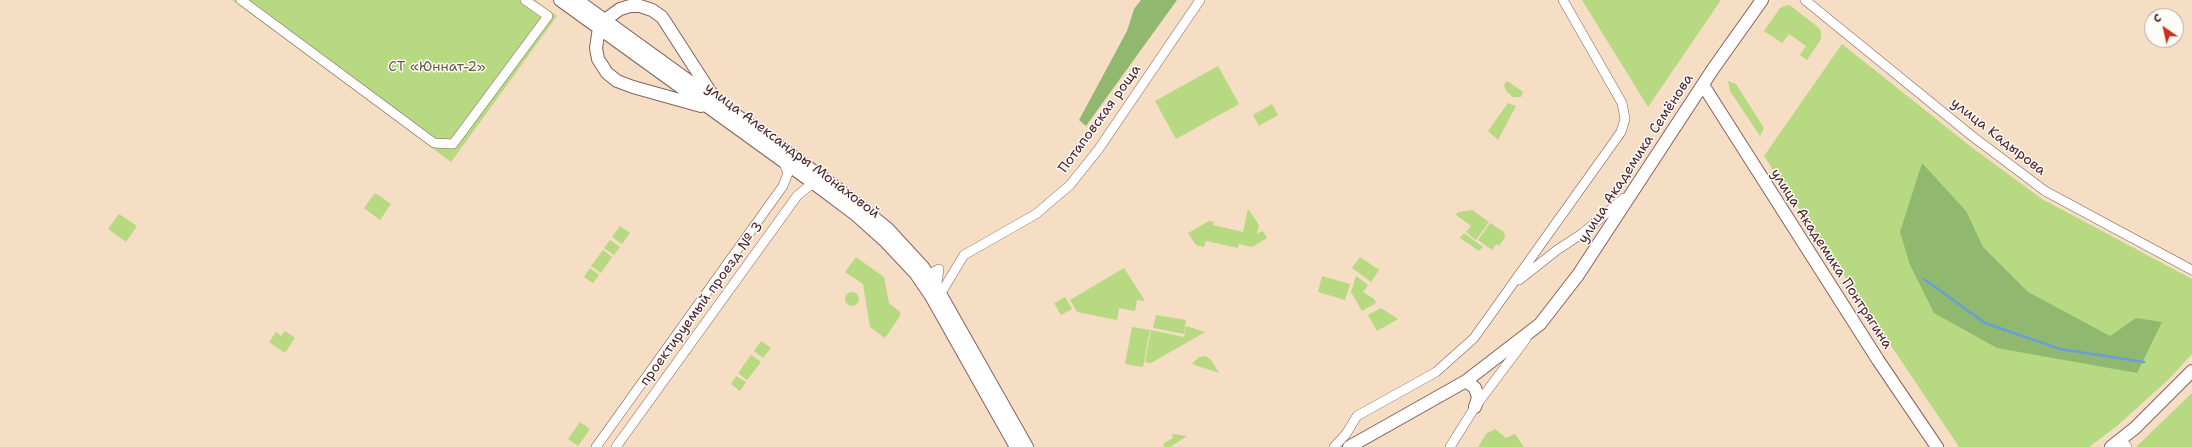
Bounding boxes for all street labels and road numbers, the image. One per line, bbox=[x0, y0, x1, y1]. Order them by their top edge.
street label: Потаповская роща bbox=[1055, 62, 1145, 176]
street label: улица Академика Семёнова bbox=[1575, 71, 1697, 247]
street label: улица Александры Монаховой bbox=[701, 80, 883, 222]
street label: улица Кадырова bbox=[1947, 95, 2049, 179]
street label: улица Академика Понтрягина bbox=[1766, 166, 1896, 352]
street label: проектируемый проезд № 3 bbox=[637, 219, 767, 389]

